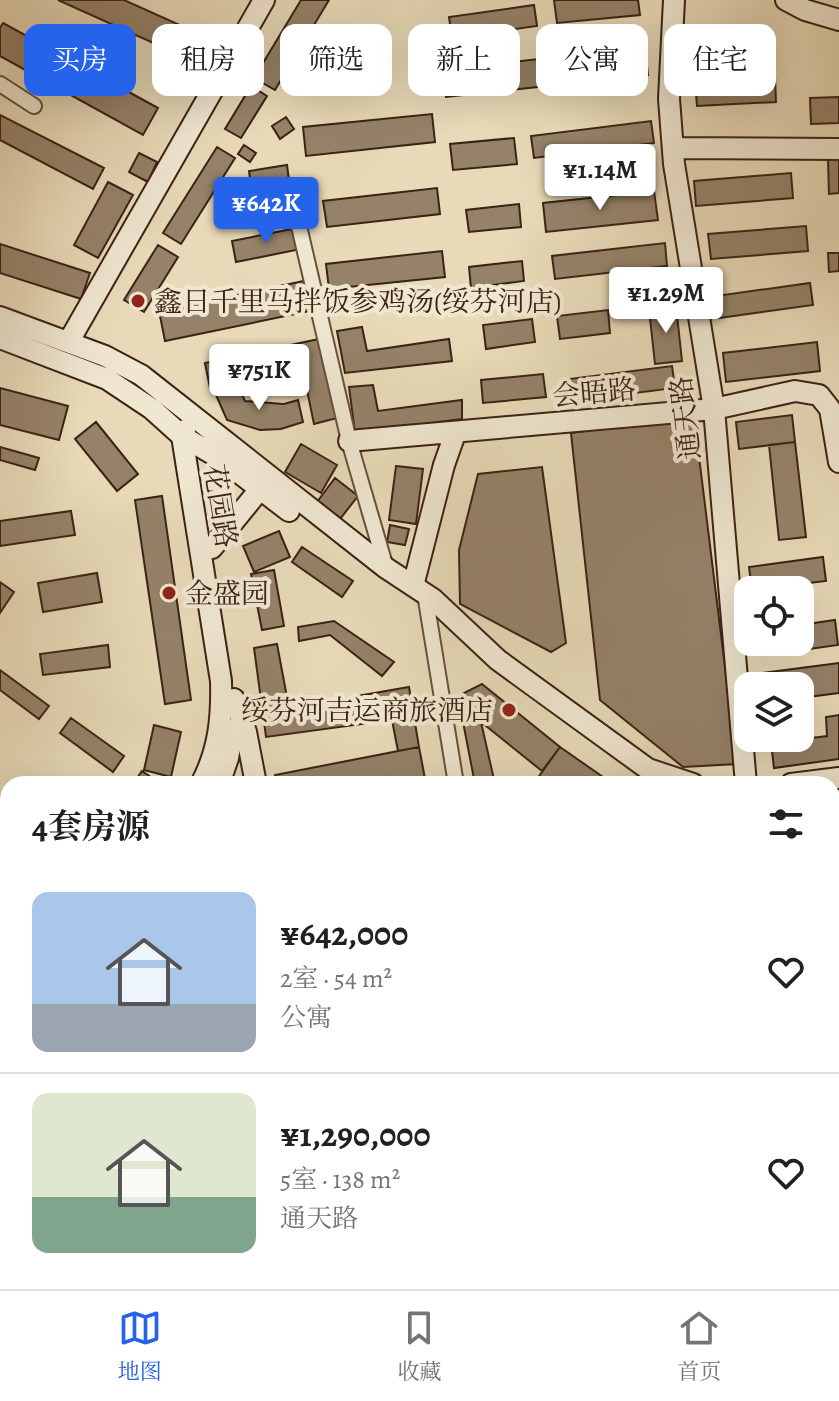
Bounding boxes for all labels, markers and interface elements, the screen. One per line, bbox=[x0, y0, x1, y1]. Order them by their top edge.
chip: 买房 bbox=[24, 24, 136, 96]
chip: 租房 bbox=[152, 24, 264, 96]
chip: 筛选 bbox=[280, 24, 392, 96]
chip: 新上 bbox=[408, 24, 520, 96]
chip: 公寓 bbox=[536, 24, 648, 96]
chip: 住宅 bbox=[664, 24, 776, 96]
pin: ¥1.14M bbox=[535, 144, 665, 212]
text: ¥1.14M bbox=[563, 152, 637, 187]
pin: ¥642K bbox=[210, 177, 322, 245]
text: ¥642K bbox=[232, 185, 300, 220]
pin: ¥1.29M bbox=[601, 267, 731, 335]
text: ¥1.29M bbox=[627, 275, 705, 310]
place label: 鑫日千里马拌饭参鸡汤(绥芬河店) bbox=[154, 283, 561, 321]
marker: 鑫日千里马拌饭参鸡汤(绥芬河店) bbox=[129, 292, 147, 310]
pin: ¥751K bbox=[203, 344, 315, 412]
text: ¥751K bbox=[227, 352, 291, 387]
street label: 会晤路 bbox=[551, 370, 638, 416]
street label: 通天路 bbox=[662, 374, 710, 462]
street label: 花园路 bbox=[195, 462, 245, 551]
place label: 金盛园 bbox=[185, 575, 269, 613]
map controls bbox=[734, 576, 814, 752]
button: locate bbox=[734, 576, 814, 656]
marker: 金盛园 bbox=[160, 584, 178, 602]
button: layers bbox=[734, 672, 814, 752]
place label: 绥芬河吉运商旅酒店 bbox=[241, 692, 493, 730]
marker: 绥芬河吉运商旅酒店 bbox=[500, 701, 518, 719]
icon: filters bbox=[764, 802, 808, 846]
text: 4套房源 bbox=[32, 803, 150, 850]
text: ¥642,000 bbox=[280, 910, 408, 957]
icon: home bbox=[96, 924, 192, 1020]
icon: heart bbox=[764, 950, 808, 994]
text: 2室 · 54 m² bbox=[280, 961, 392, 996]
text: 公寓 bbox=[280, 1000, 332, 1035]
text: ¥1,290,000 bbox=[280, 1111, 431, 1158]
icon: home bbox=[96, 1125, 192, 1221]
icon: heart bbox=[764, 1151, 808, 1195]
text: 5室 · 138 m² bbox=[280, 1162, 400, 1197]
text: 通天路 bbox=[280, 1201, 358, 1236]
tab: 地图 bbox=[118, 1306, 162, 1387]
tab: 收藏 bbox=[397, 1306, 441, 1387]
tab: 首页 bbox=[677, 1306, 721, 1387]

